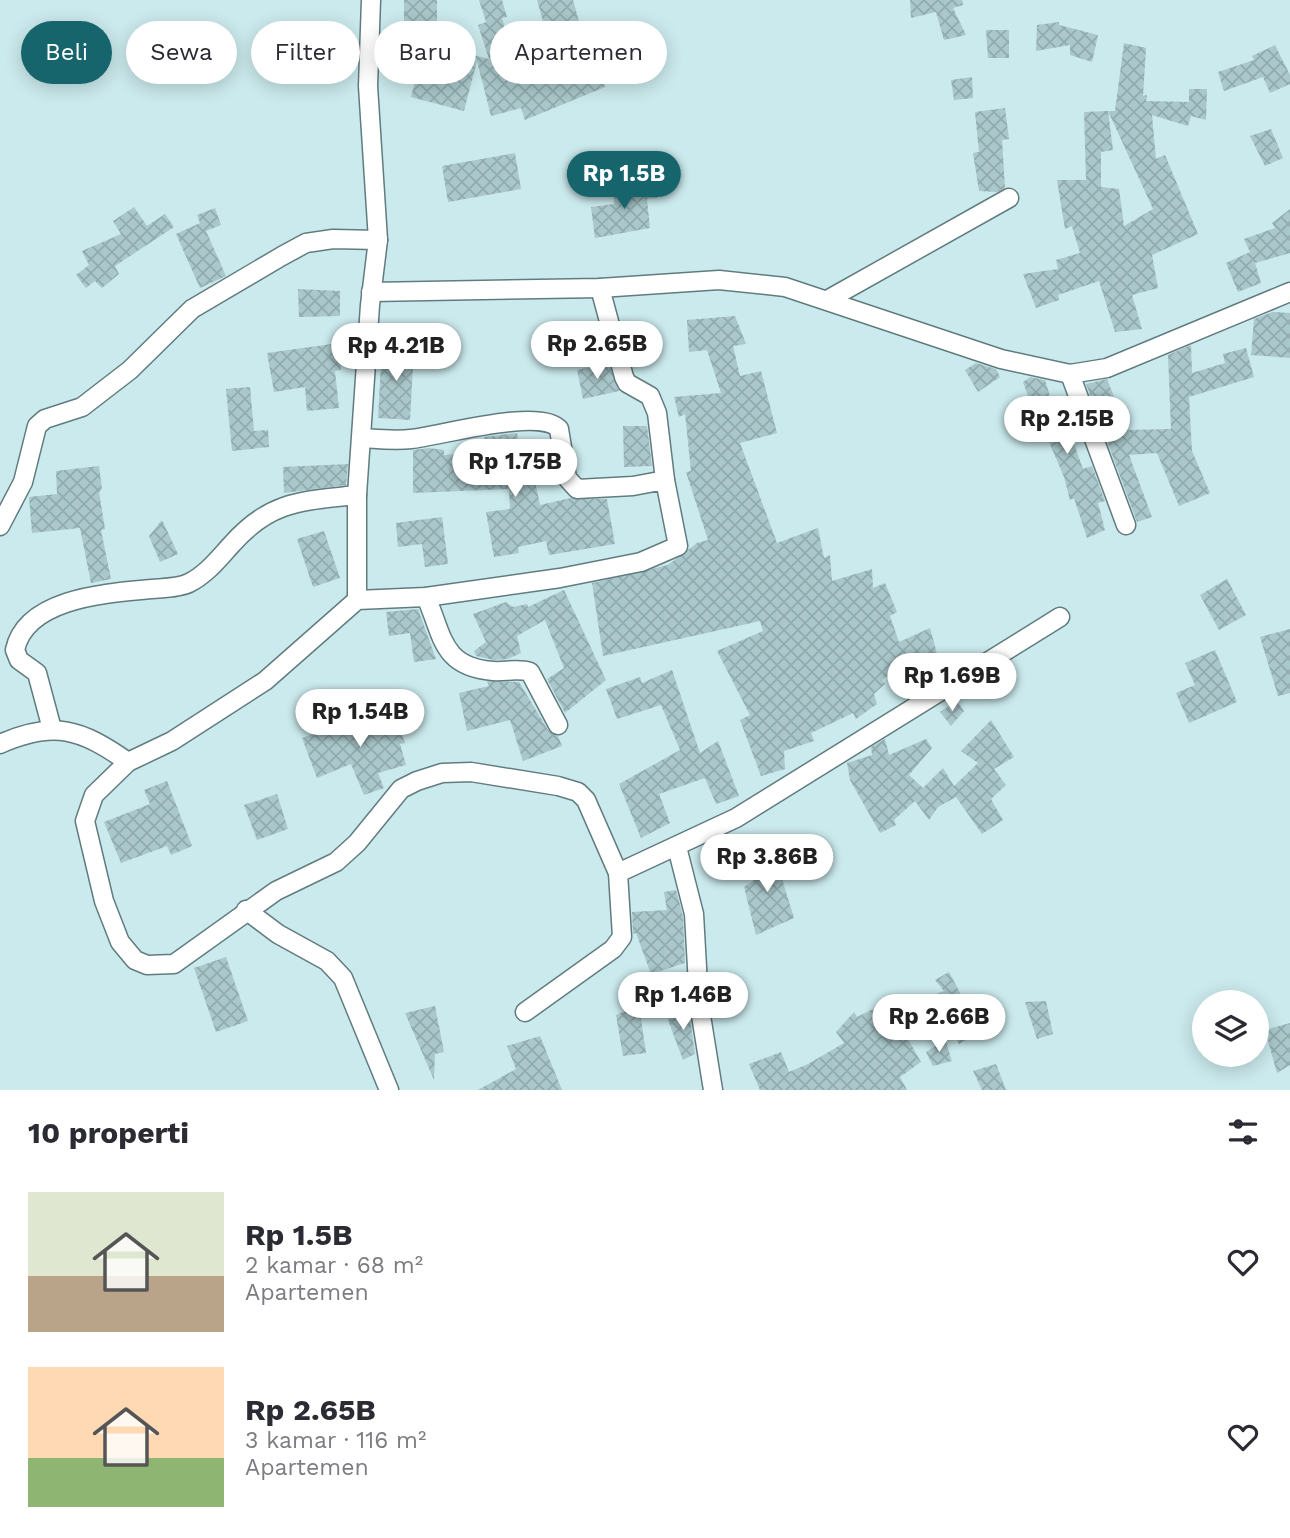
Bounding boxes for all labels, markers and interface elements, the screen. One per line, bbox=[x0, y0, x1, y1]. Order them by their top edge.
chip: Beli bbox=[21, 21, 112, 84]
chip: Sewa bbox=[126, 21, 237, 84]
chip: Filter bbox=[251, 21, 360, 84]
chip: Baru bbox=[374, 21, 476, 84]
chip: Apartemen bbox=[490, 21, 667, 84]
pin: Rp 1.5B bbox=[559, 152, 689, 211]
text: Rp 1.5B bbox=[583, 160, 665, 187]
pin: Rp 2.65B bbox=[525, 322, 669, 381]
pin: Rp 4.21B bbox=[324, 324, 468, 383]
text: Rp 2.65B bbox=[547, 330, 647, 357]
text: Rp 4.21B bbox=[347, 332, 445, 359]
pin: Rp 2.15B bbox=[995, 396, 1139, 456]
text: Rp 2.15B bbox=[1020, 405, 1114, 432]
pin: Rp 1.75B bbox=[443, 440, 587, 499]
text: Rp 1.75B bbox=[468, 448, 562, 475]
pin: Rp 1.69B bbox=[880, 654, 1024, 713]
text: Rp 1.69B bbox=[903, 662, 1001, 689]
pin: Rp 1.54B bbox=[288, 690, 432, 749]
text: Rp 1.54B bbox=[311, 698, 409, 725]
pin: Rp 3.86B bbox=[695, 834, 839, 894]
text: Rp 3.86B bbox=[716, 843, 818, 870]
pin: Rp 1.46B bbox=[611, 972, 755, 1032]
text: Rp 1.46B bbox=[634, 981, 732, 1008]
map controls bbox=[1192, 990, 1269, 1067]
button: layers bbox=[1192, 990, 1269, 1067]
pin: Rp 2.66B bbox=[867, 995, 1011, 1054]
text: Rp 2.66B bbox=[888, 1003, 990, 1030]
icon: filters bbox=[1224, 1113, 1262, 1151]
text: 10 properti bbox=[28, 1115, 189, 1150]
text: Rp 1.5B bbox=[245, 1217, 352, 1252]
icon: home bbox=[84, 1220, 168, 1304]
icon: heart bbox=[1224, 1243, 1262, 1281]
text: 2 kamar · 68 m² bbox=[245, 1252, 423, 1279]
text: Apartemen bbox=[245, 1279, 369, 1306]
text: Rp 2.65B bbox=[245, 1392, 376, 1427]
icon: home bbox=[84, 1395, 168, 1479]
icon: heart bbox=[1224, 1418, 1262, 1456]
text: 3 kamar · 116 m² bbox=[245, 1427, 426, 1454]
text: Apartemen bbox=[245, 1454, 369, 1481]

